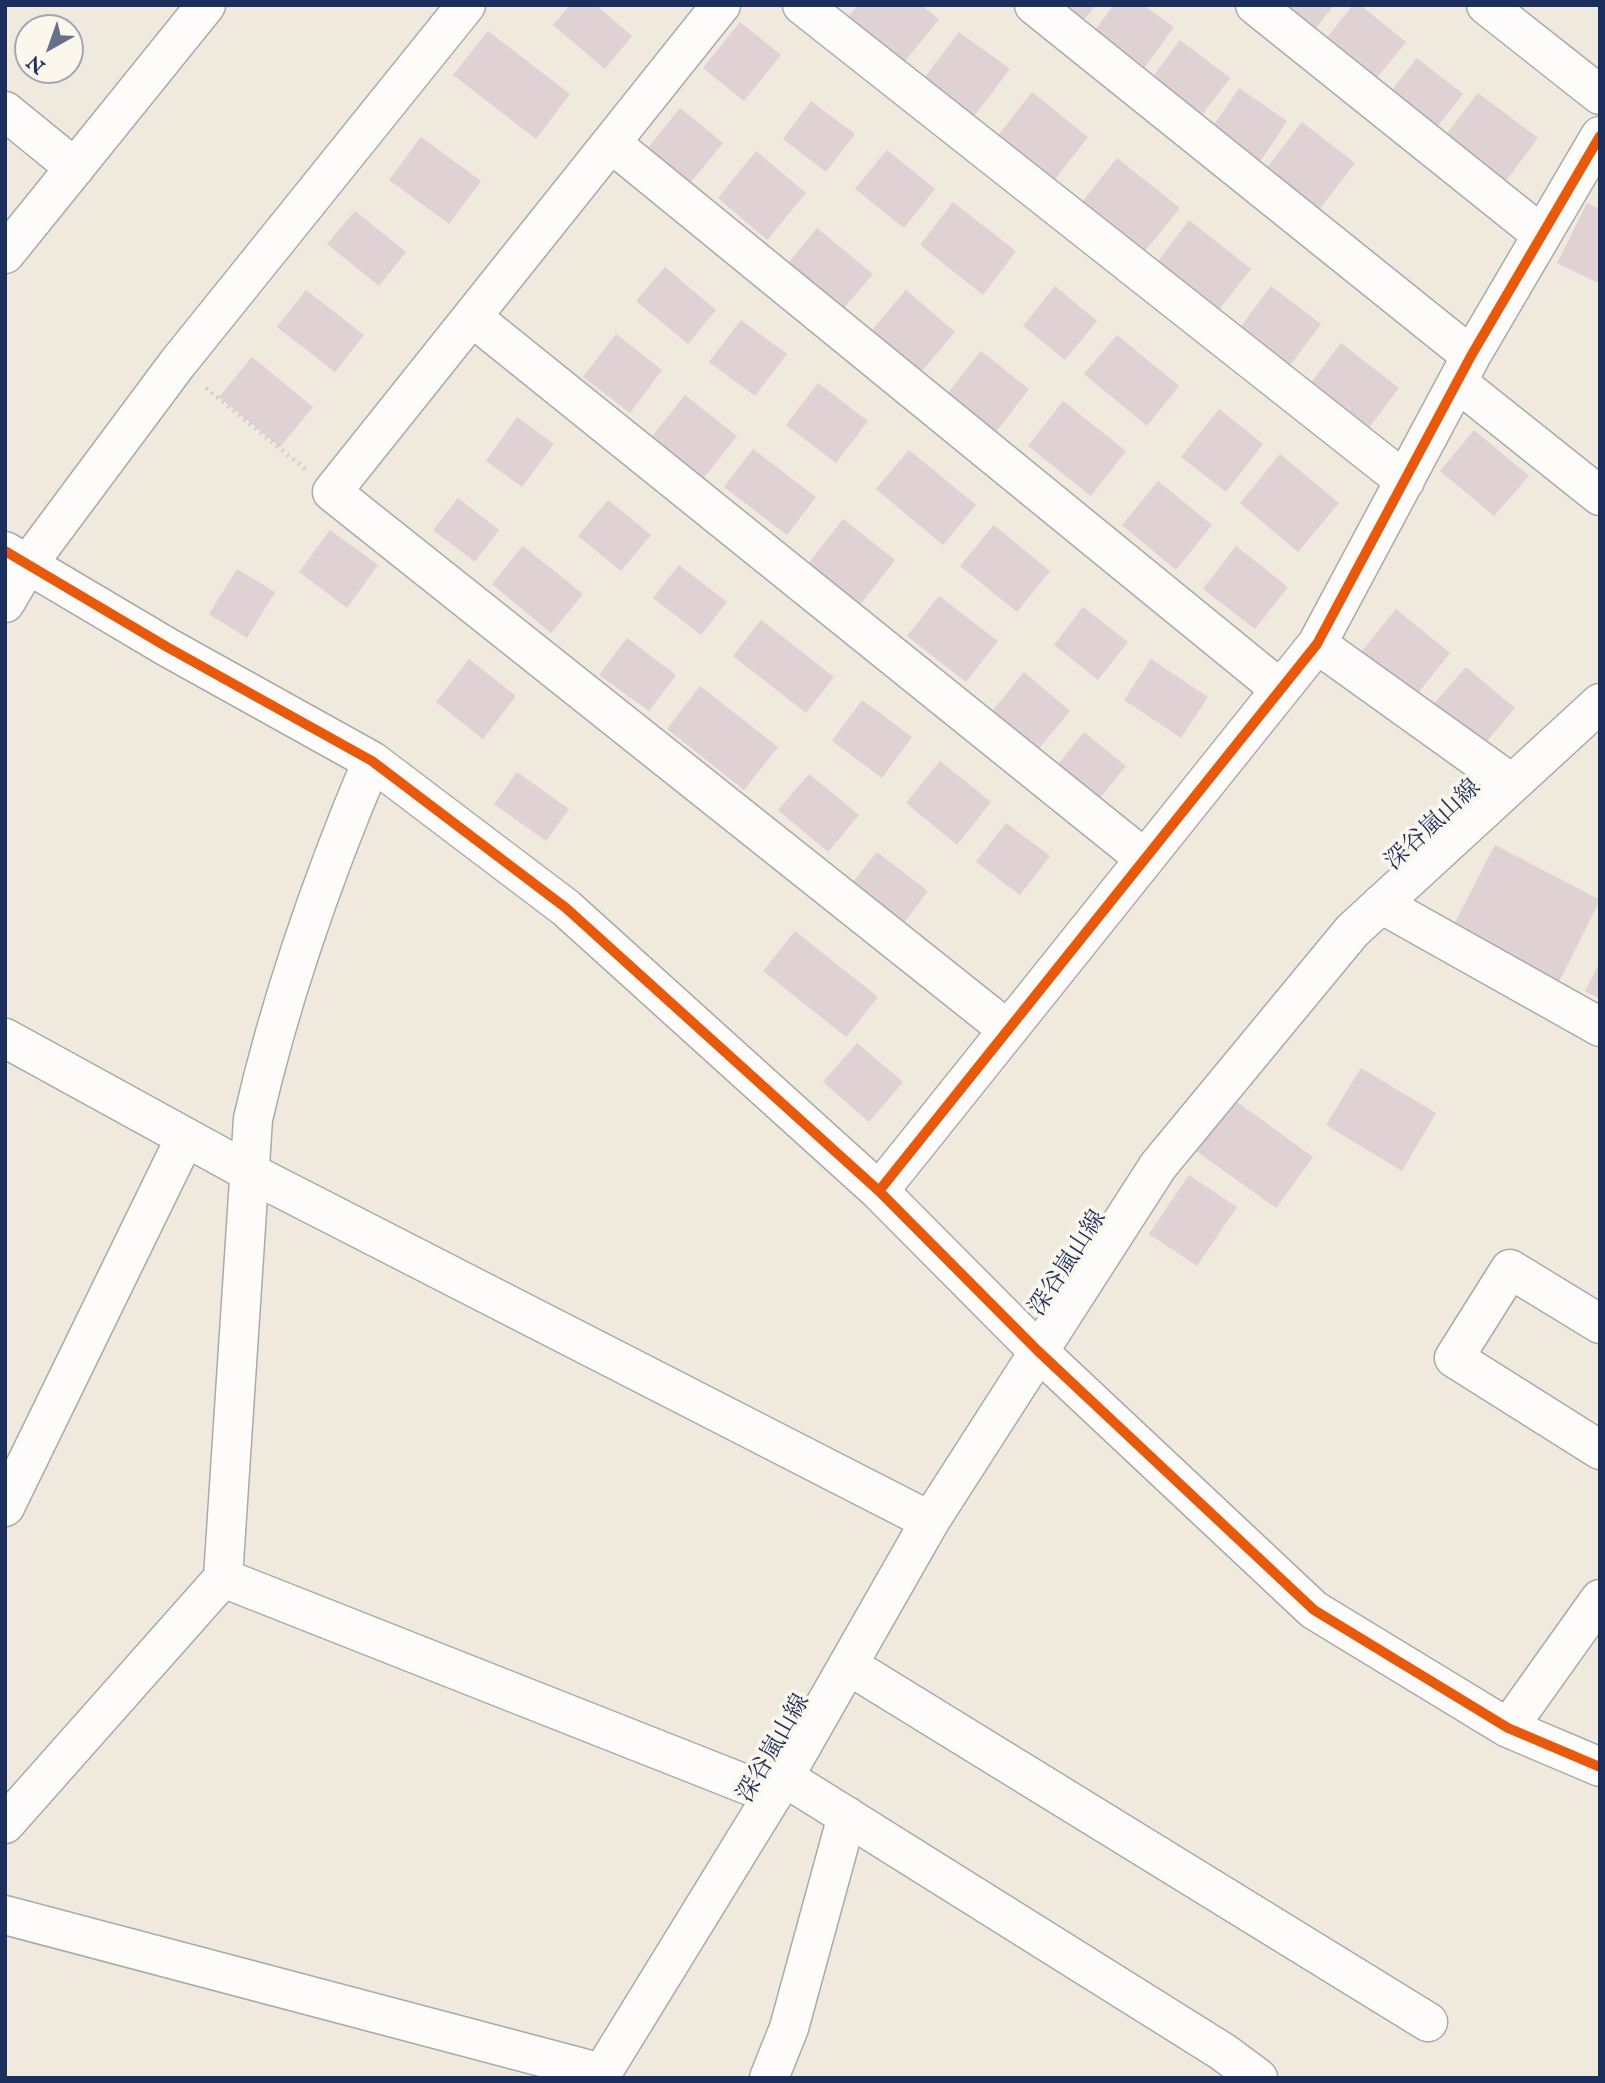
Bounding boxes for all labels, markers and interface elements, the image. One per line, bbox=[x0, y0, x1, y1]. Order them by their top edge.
north arrow bbox=[14, 14, 84, 84]
text: N bbox=[23, 49, 51, 78]
street label: 深谷嵐山線 bbox=[1380, 775, 1488, 877]
street label: 深谷嵐山線 bbox=[1024, 1206, 1114, 1322]
street label: 深谷嵐山線 bbox=[733, 1690, 817, 1808]

